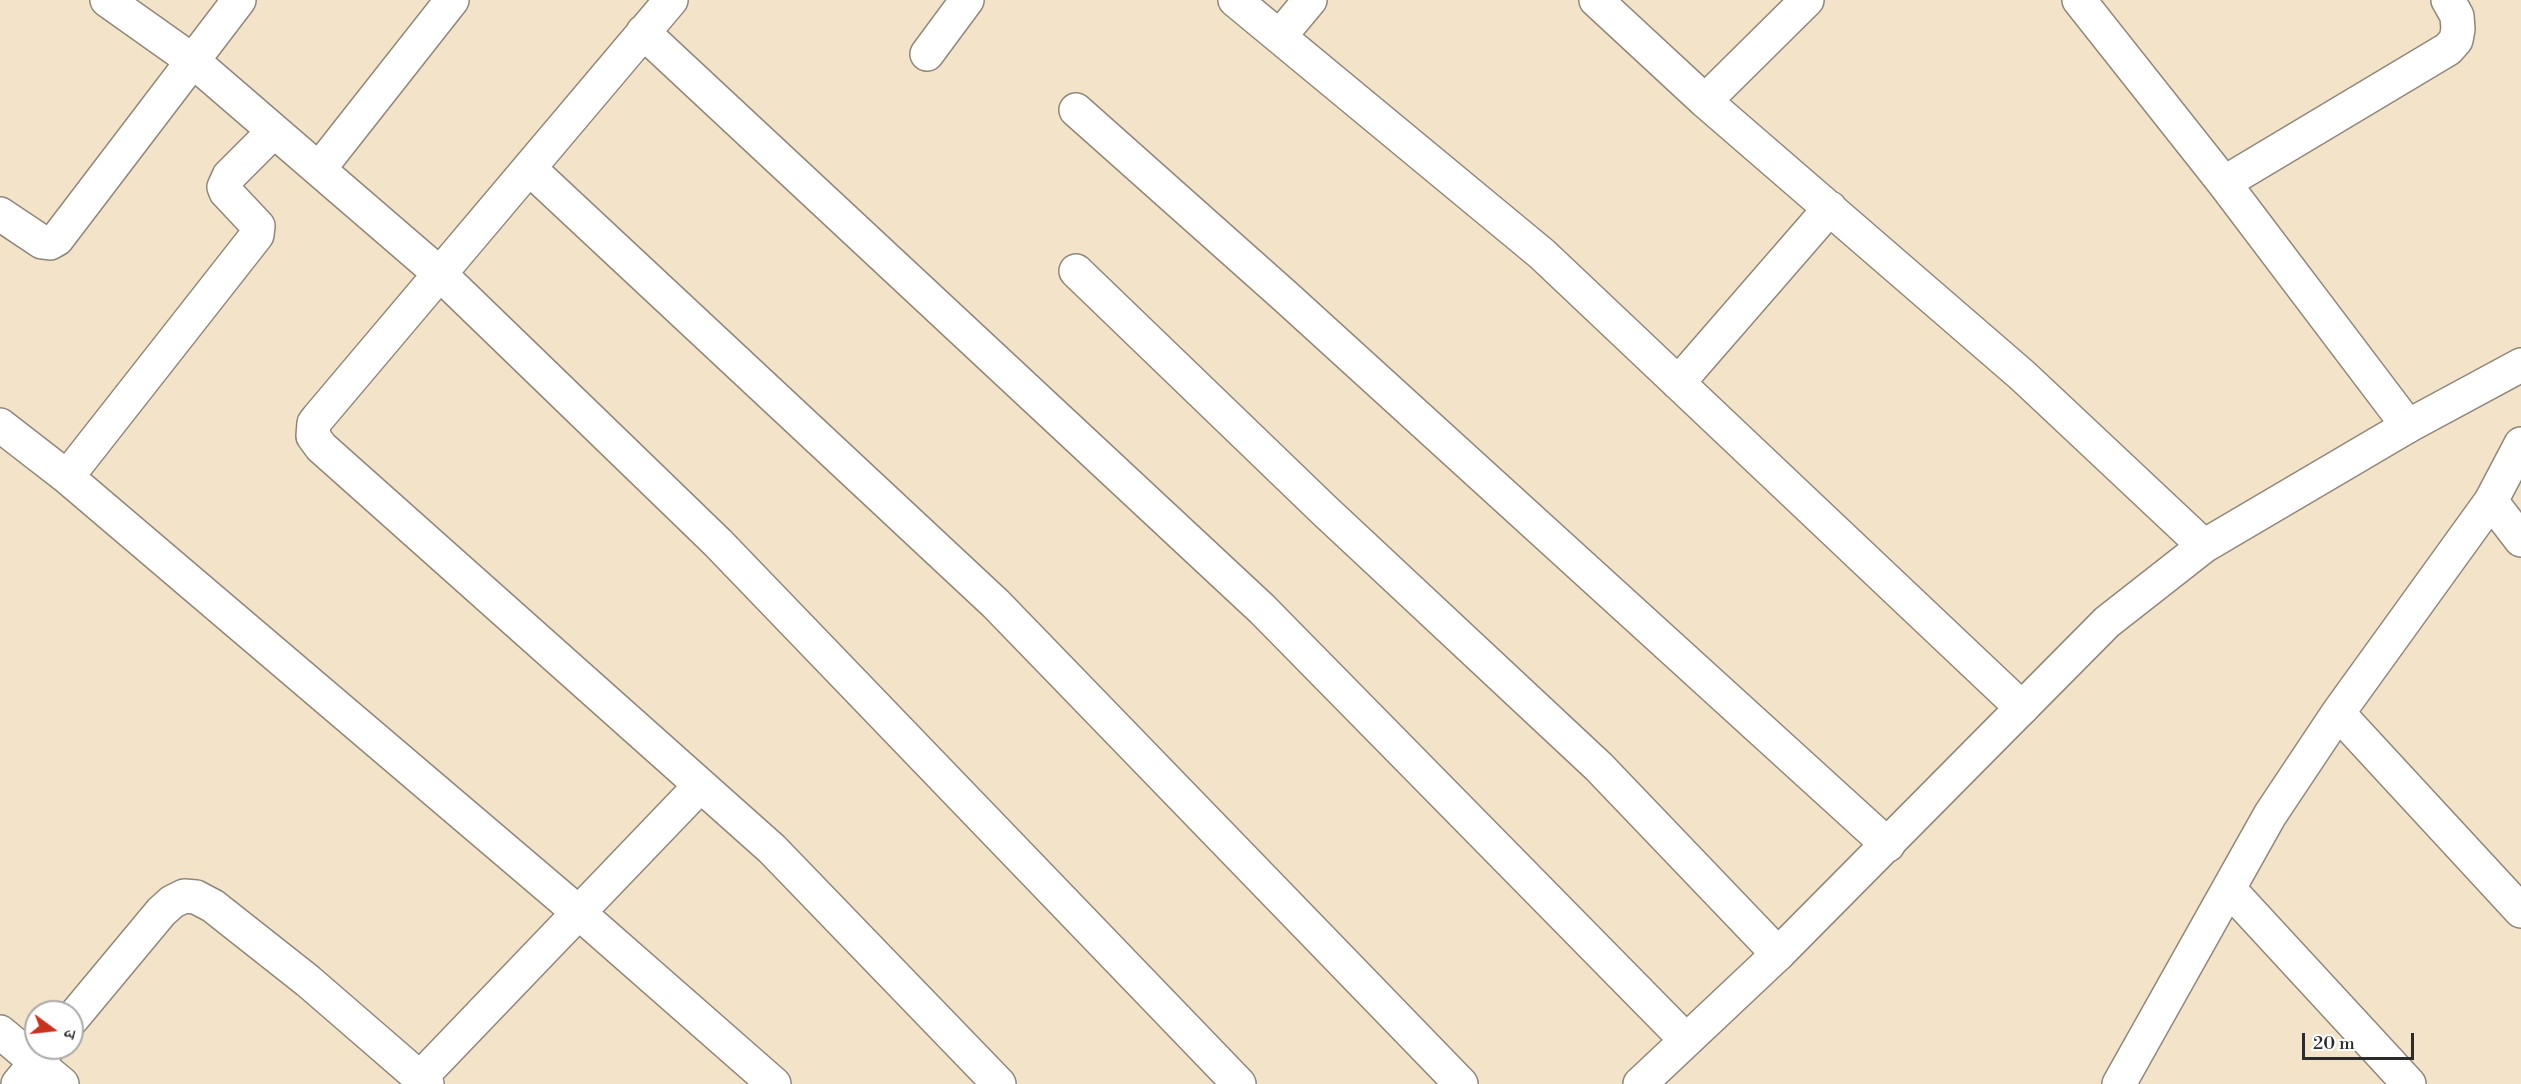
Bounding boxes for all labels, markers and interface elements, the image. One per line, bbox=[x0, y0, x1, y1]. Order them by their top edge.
north arrow bbox=[24, 1000, 84, 1060]
scale bar bbox=[2305, 1021, 2418, 1059]
text: उ bbox=[59, 1028, 80, 1041]
text: 20 m bbox=[2313, 1032, 2355, 1055]

